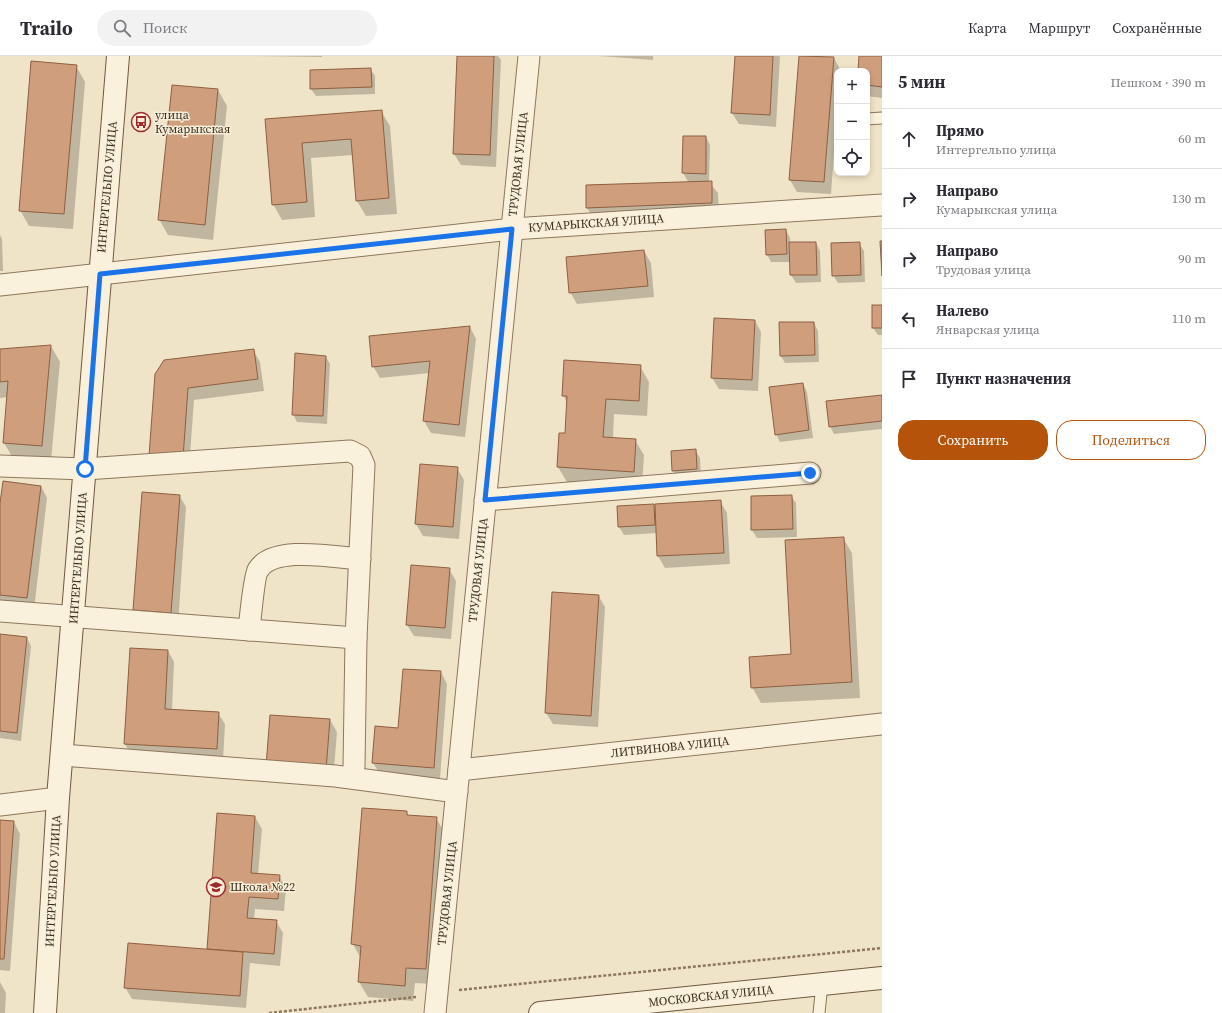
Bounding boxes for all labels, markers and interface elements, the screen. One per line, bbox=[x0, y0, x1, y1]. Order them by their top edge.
search box bbox=[97, 10, 377, 46]
text: Trailo bbox=[20, 15, 73, 41]
icon: search bbox=[111, 17, 133, 39]
text: Поиск bbox=[143, 17, 187, 38]
text: Карта bbox=[968, 18, 1007, 38]
text: Маршрут bbox=[1029, 18, 1090, 38]
text: Сохранённые bbox=[1112, 18, 1202, 38]
map controls bbox=[834, 68, 870, 176]
button: + bbox=[834, 68, 870, 104]
text: 5 мин bbox=[898, 70, 946, 94]
text: Пешком · 390 m bbox=[1111, 74, 1206, 91]
button: − bbox=[834, 104, 870, 140]
place label: улица Кумарыкская bbox=[155, 107, 230, 137]
bus stop icon: улица Кумарыкская bbox=[130, 111, 152, 133]
street label: ТРУДОВАЯ УЛИЦА bbox=[505, 111, 531, 217]
street label: ИНТЕРГЕЛЬПО УЛИЦА bbox=[93, 120, 121, 254]
text: Прямо bbox=[936, 120, 984, 141]
icon: ahead bbox=[898, 128, 920, 150]
text: 60 m bbox=[1178, 130, 1206, 147]
button: locate bbox=[834, 140, 870, 176]
text: Интергельпо улица bbox=[936, 141, 1056, 158]
text: Направо bbox=[936, 180, 998, 201]
icon: right bbox=[898, 188, 920, 210]
text: 130 m bbox=[1172, 190, 1206, 207]
text: Кумарыкская улица bbox=[936, 201, 1057, 218]
street label: КУМАРЫКСКАЯ УЛИЦА bbox=[528, 210, 664, 236]
text: Направо bbox=[936, 240, 998, 261]
icon: right bbox=[898, 248, 920, 270]
text: 90 m bbox=[1178, 250, 1206, 267]
text: Трудовая улица bbox=[936, 261, 1031, 278]
text: Налево bbox=[936, 300, 989, 321]
icon: left bbox=[898, 308, 920, 330]
text: 110 m bbox=[1172, 310, 1206, 327]
text: Январская улица bbox=[936, 321, 1040, 338]
icon: arrive bbox=[898, 368, 920, 390]
text: Пункт назначения bbox=[936, 368, 1071, 389]
button: Сохранить bbox=[898, 420, 1048, 460]
button: Поделиться bbox=[1056, 420, 1206, 460]
route start bbox=[76, 460, 94, 478]
route end bbox=[801, 464, 819, 482]
street label: ИНТЕРГЕЛЬПО УЛИЦА bbox=[65, 491, 91, 625]
street label: ТРУДОВАЯ УЛИЦА bbox=[465, 517, 491, 623]
street label: ЛИТВИНОВА УЛИЦА bbox=[610, 733, 730, 761]
street label: ИНТЕРГЕЛЬПО УЛИЦА bbox=[42, 814, 64, 948]
street label: ТРУДОВАЯ УЛИЦА bbox=[434, 840, 460, 946]
school or university icon: Школа №22 bbox=[205, 876, 227, 898]
place label: Школа №22 bbox=[230, 879, 295, 895]
street label: МОСКОВСКАЯ УЛИЦА bbox=[648, 981, 774, 1011]

